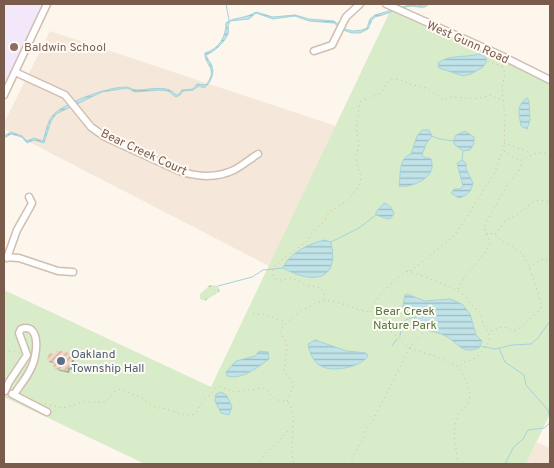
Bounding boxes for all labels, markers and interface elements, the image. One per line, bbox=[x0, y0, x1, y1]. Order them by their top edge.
street label: West Gunn Road bbox=[424, 18, 511, 68]
place label: Baldwin School bbox=[24, 40, 106, 56]
marker: Baldwin School bbox=[8, 41, 20, 53]
street label: Bear Creek Court bbox=[98, 126, 189, 180]
park label: Bear Creek Nature Park bbox=[373, 304, 437, 334]
place label: Oakland Township Hall bbox=[71, 347, 145, 377]
marker: Oakland Township Hall bbox=[55, 355, 67, 367]

